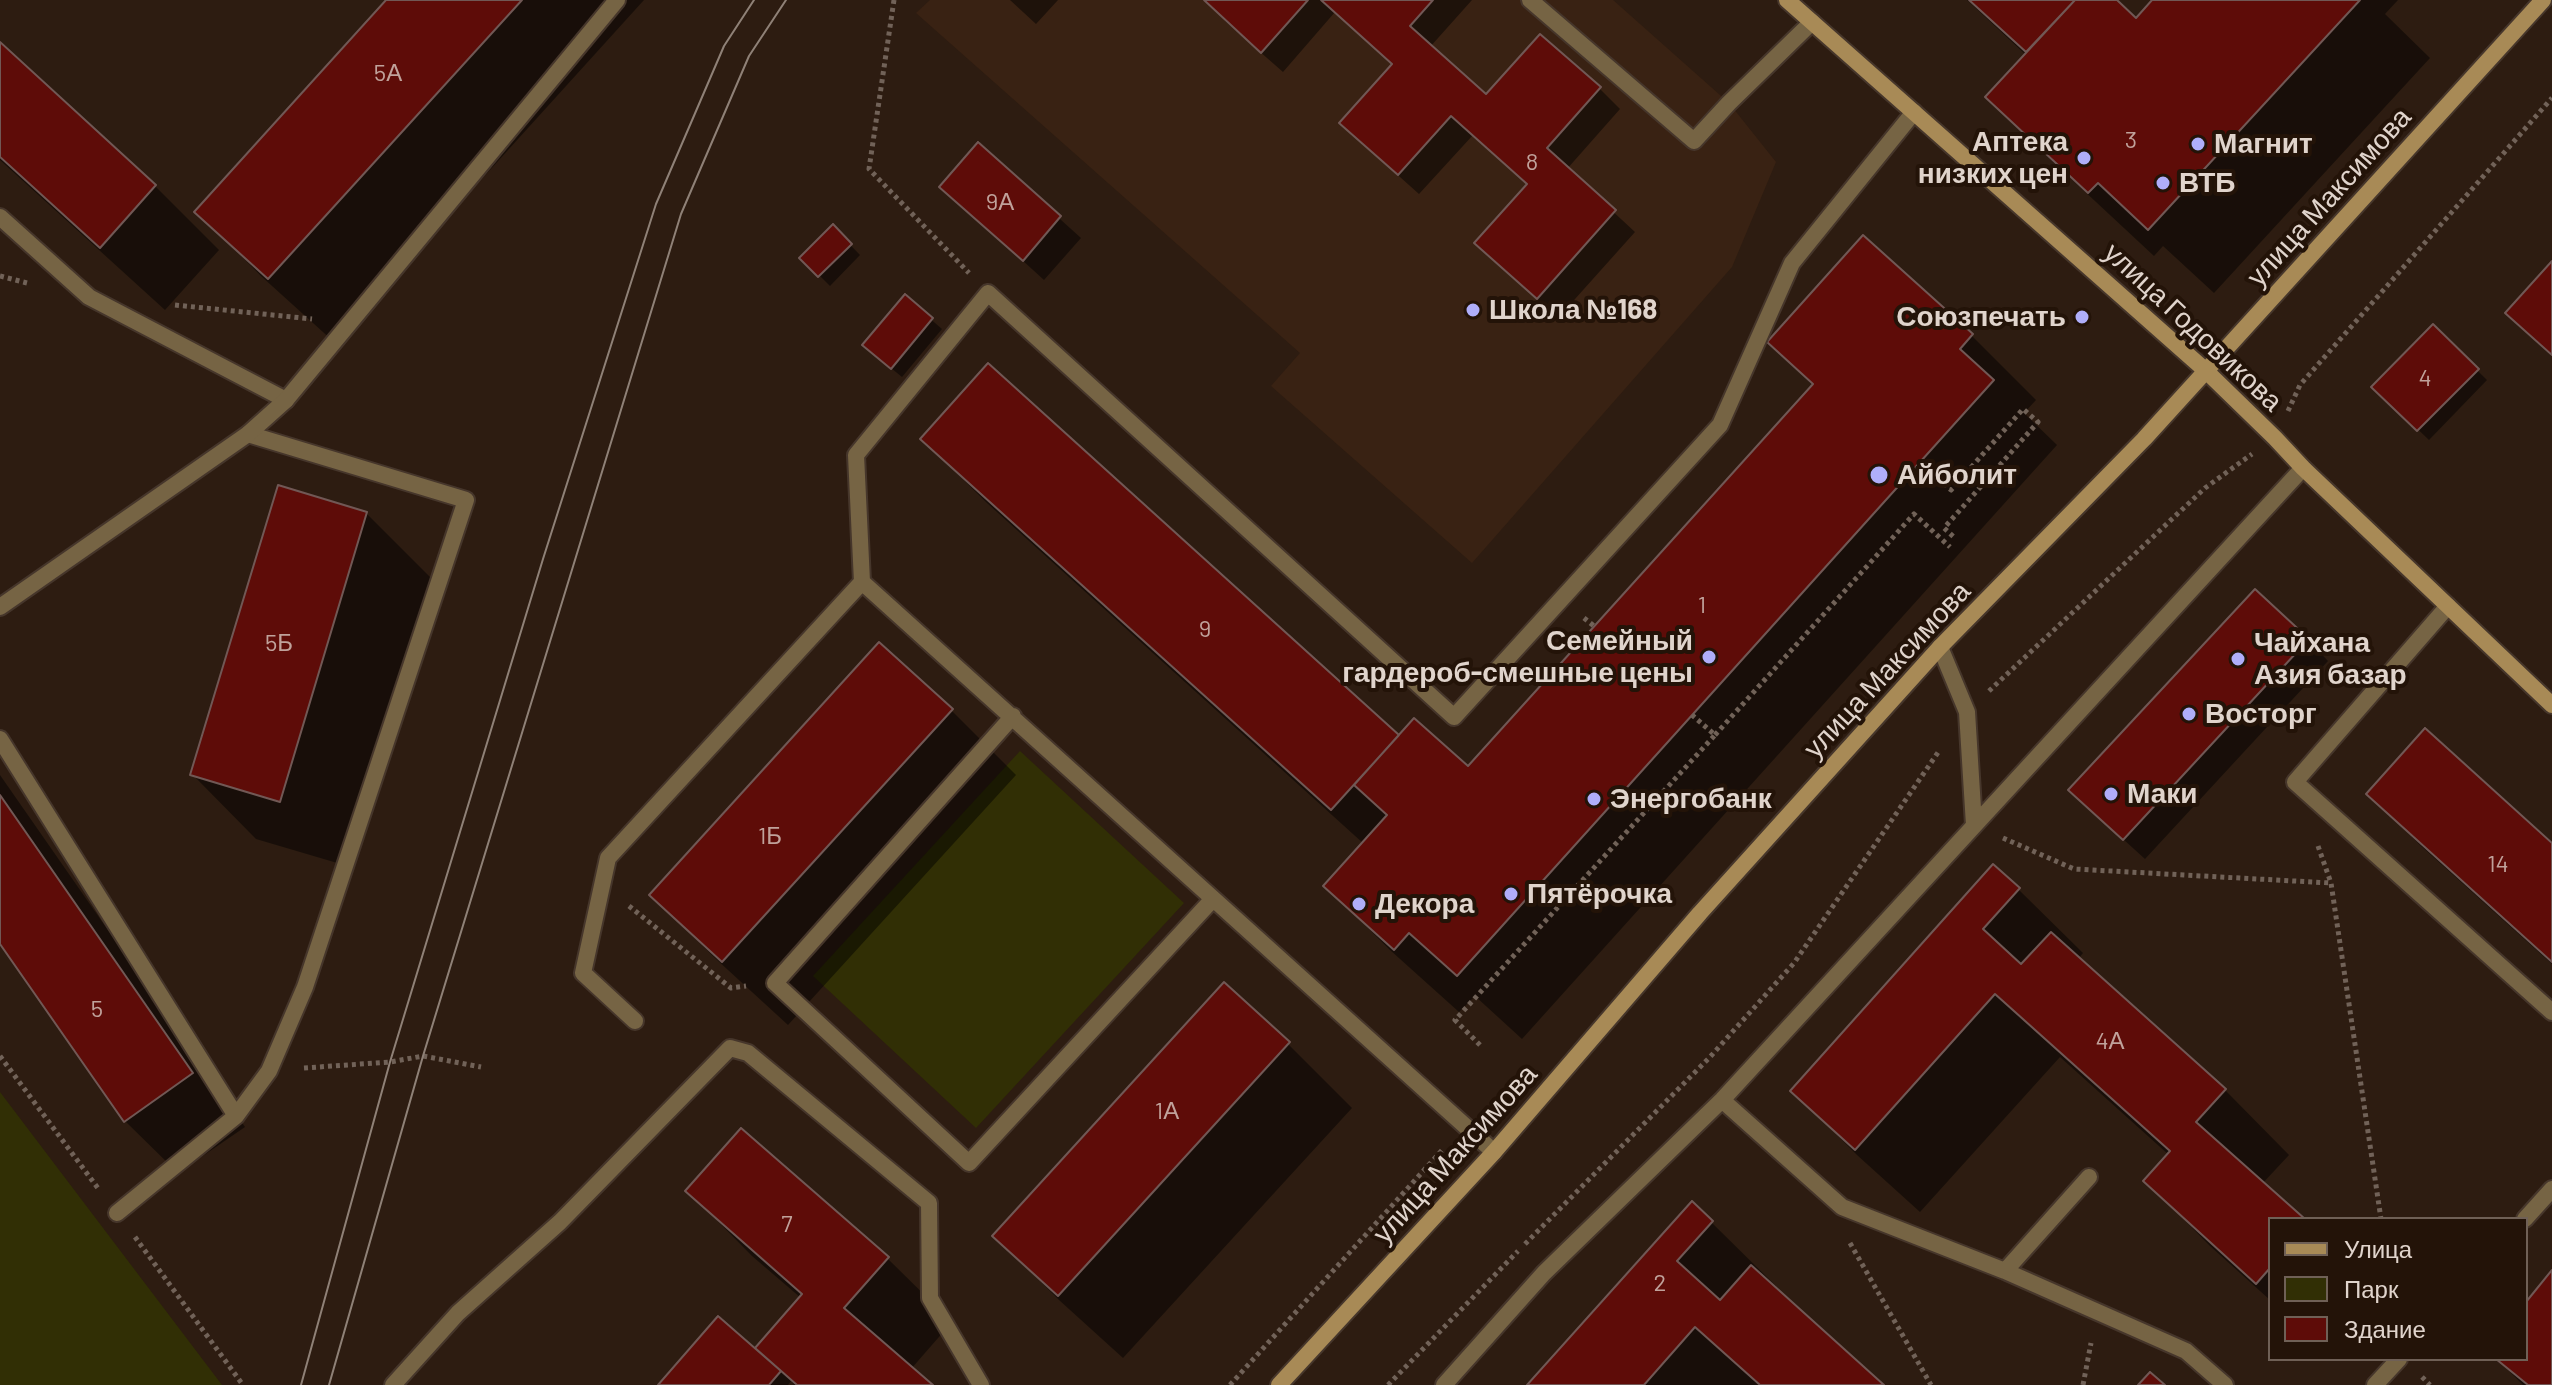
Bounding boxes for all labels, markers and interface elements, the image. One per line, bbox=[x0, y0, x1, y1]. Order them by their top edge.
house number: 5А bbox=[374, 59, 402, 87]
street label: улица Максимова bbox=[2240, 101, 2418, 293]
place label: Аптека низких цен bbox=[1918, 125, 2068, 191]
house number: 3 bbox=[2125, 126, 2137, 154]
place label: Магнит bbox=[2214, 127, 2313, 161]
marker: Магнит bbox=[2189, 135, 2207, 153]
house number: 8 bbox=[1526, 148, 1538, 176]
marker: Аптека низких цен bbox=[2075, 149, 2093, 167]
place label: ВТБ bbox=[2179, 166, 2235, 200]
marker: ВТБ bbox=[2154, 174, 2172, 192]
house number: 9А bbox=[986, 188, 1014, 216]
street label: улица Годовикова bbox=[2097, 236, 2289, 418]
place label: Школа №168 bbox=[1489, 293, 1657, 327]
place label: Союзпечать bbox=[1896, 300, 2066, 334]
marker: Школа №168 bbox=[1464, 301, 1482, 319]
marker: Союзпечать bbox=[2073, 308, 2091, 326]
house number: 4 bbox=[2418, 364, 2432, 392]
place label: Айболит bbox=[1897, 458, 2017, 492]
marker: Айболит bbox=[1868, 464, 1890, 486]
street label: улица Максимова bbox=[1797, 575, 1977, 765]
house number: 1 bbox=[1698, 591, 1706, 619]
house number: 9 bbox=[1199, 615, 1211, 643]
place label: Семейный гардероб-смешные цены bbox=[1342, 624, 1693, 690]
place label: Чайхана Азия базар bbox=[2254, 626, 2407, 692]
house number: 5Б bbox=[265, 629, 293, 657]
marker: Семейный гардероб-смешные цены bbox=[1700, 648, 1718, 666]
marker: Чайхана Азия базар bbox=[2229, 650, 2247, 668]
place label: Восторг bbox=[2205, 697, 2317, 731]
marker: Восторг bbox=[2180, 705, 2198, 723]
place label: Маки bbox=[2127, 777, 2197, 811]
place label: Энергобанк bbox=[1610, 782, 1772, 816]
marker: Маки bbox=[2102, 785, 2120, 803]
marker: Энергобанк bbox=[1585, 790, 1603, 808]
house number: 1Б bbox=[758, 822, 782, 850]
house number: 14 bbox=[2487, 850, 2509, 878]
place label: Пятёрочка bbox=[1527, 877, 1672, 911]
marker: Пятёрочка bbox=[1502, 885, 1520, 903]
place label: Декора bbox=[1375, 887, 1474, 921]
marker: Декора bbox=[1350, 895, 1368, 913]
house number: 5 bbox=[91, 995, 103, 1023]
house number: 4А bbox=[2095, 1027, 2125, 1055]
street label: улица Максимова bbox=[1366, 1058, 1544, 1250]
house number: 1А bbox=[1155, 1097, 1179, 1125]
house number: 7 bbox=[781, 1210, 793, 1238]
legend bbox=[2268, 1217, 2528, 1361]
text: Улица bbox=[2344, 1234, 2412, 1263]
house number: 2 bbox=[1654, 1269, 1666, 1297]
text: Парк bbox=[2344, 1274, 2398, 1303]
text: Здание bbox=[2344, 1314, 2426, 1343]

